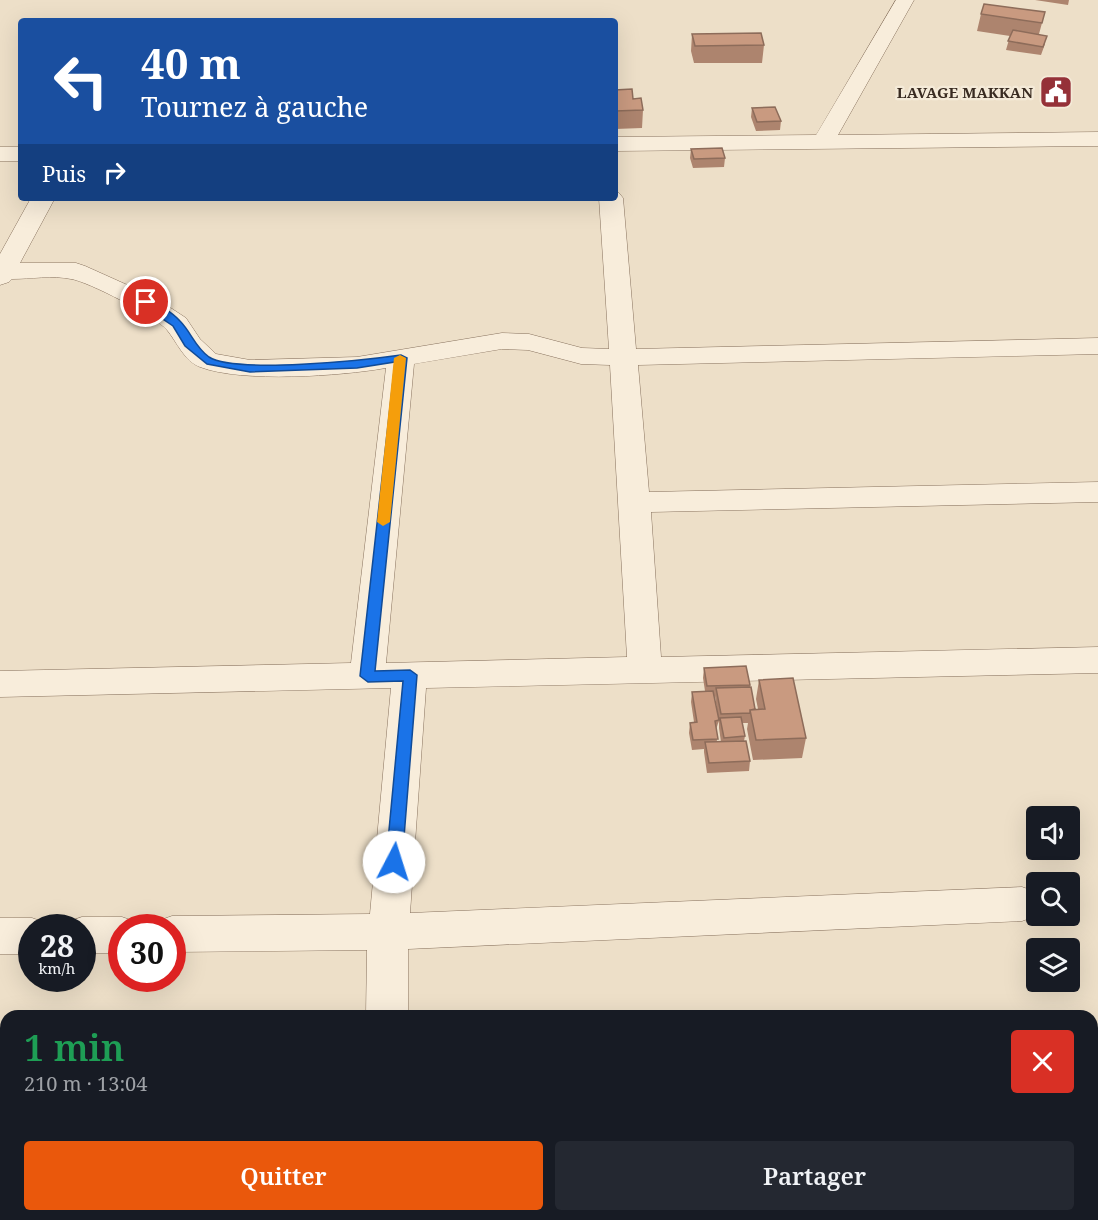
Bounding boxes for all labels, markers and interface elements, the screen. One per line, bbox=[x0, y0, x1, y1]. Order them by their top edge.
text: 40 m bbox=[141, 34, 241, 91]
icon: left bbox=[42, 42, 120, 120]
public building icon: LAVAGE MAKKAN bbox=[1038, 74, 1074, 110]
place label: LAVAGE MAKKAN bbox=[897, 82, 1033, 102]
text: Tournez à gauche bbox=[141, 88, 368, 125]
icon: right bbox=[98, 156, 131, 189]
text: Puis bbox=[42, 158, 86, 188]
pin bbox=[120, 276, 171, 327]
icon: arrive bbox=[129, 285, 162, 318]
map controls bbox=[1026, 806, 1080, 992]
button: sound bbox=[1026, 806, 1080, 860]
position arrow bbox=[362, 830, 426, 894]
button: search bbox=[1026, 872, 1080, 926]
speed limit sign: 30 bbox=[108, 914, 186, 992]
text: 28 bbox=[40, 925, 74, 966]
button: layers bbox=[1026, 938, 1080, 992]
text: km/h bbox=[39, 958, 75, 978]
text: 1 min bbox=[24, 1023, 125, 1072]
button: close bbox=[1011, 1030, 1074, 1093]
text: 210 m · 13:04 bbox=[24, 1070, 147, 1097]
button: Quitter bbox=[24, 1141, 543, 1210]
button: Partager bbox=[555, 1141, 1074, 1210]

